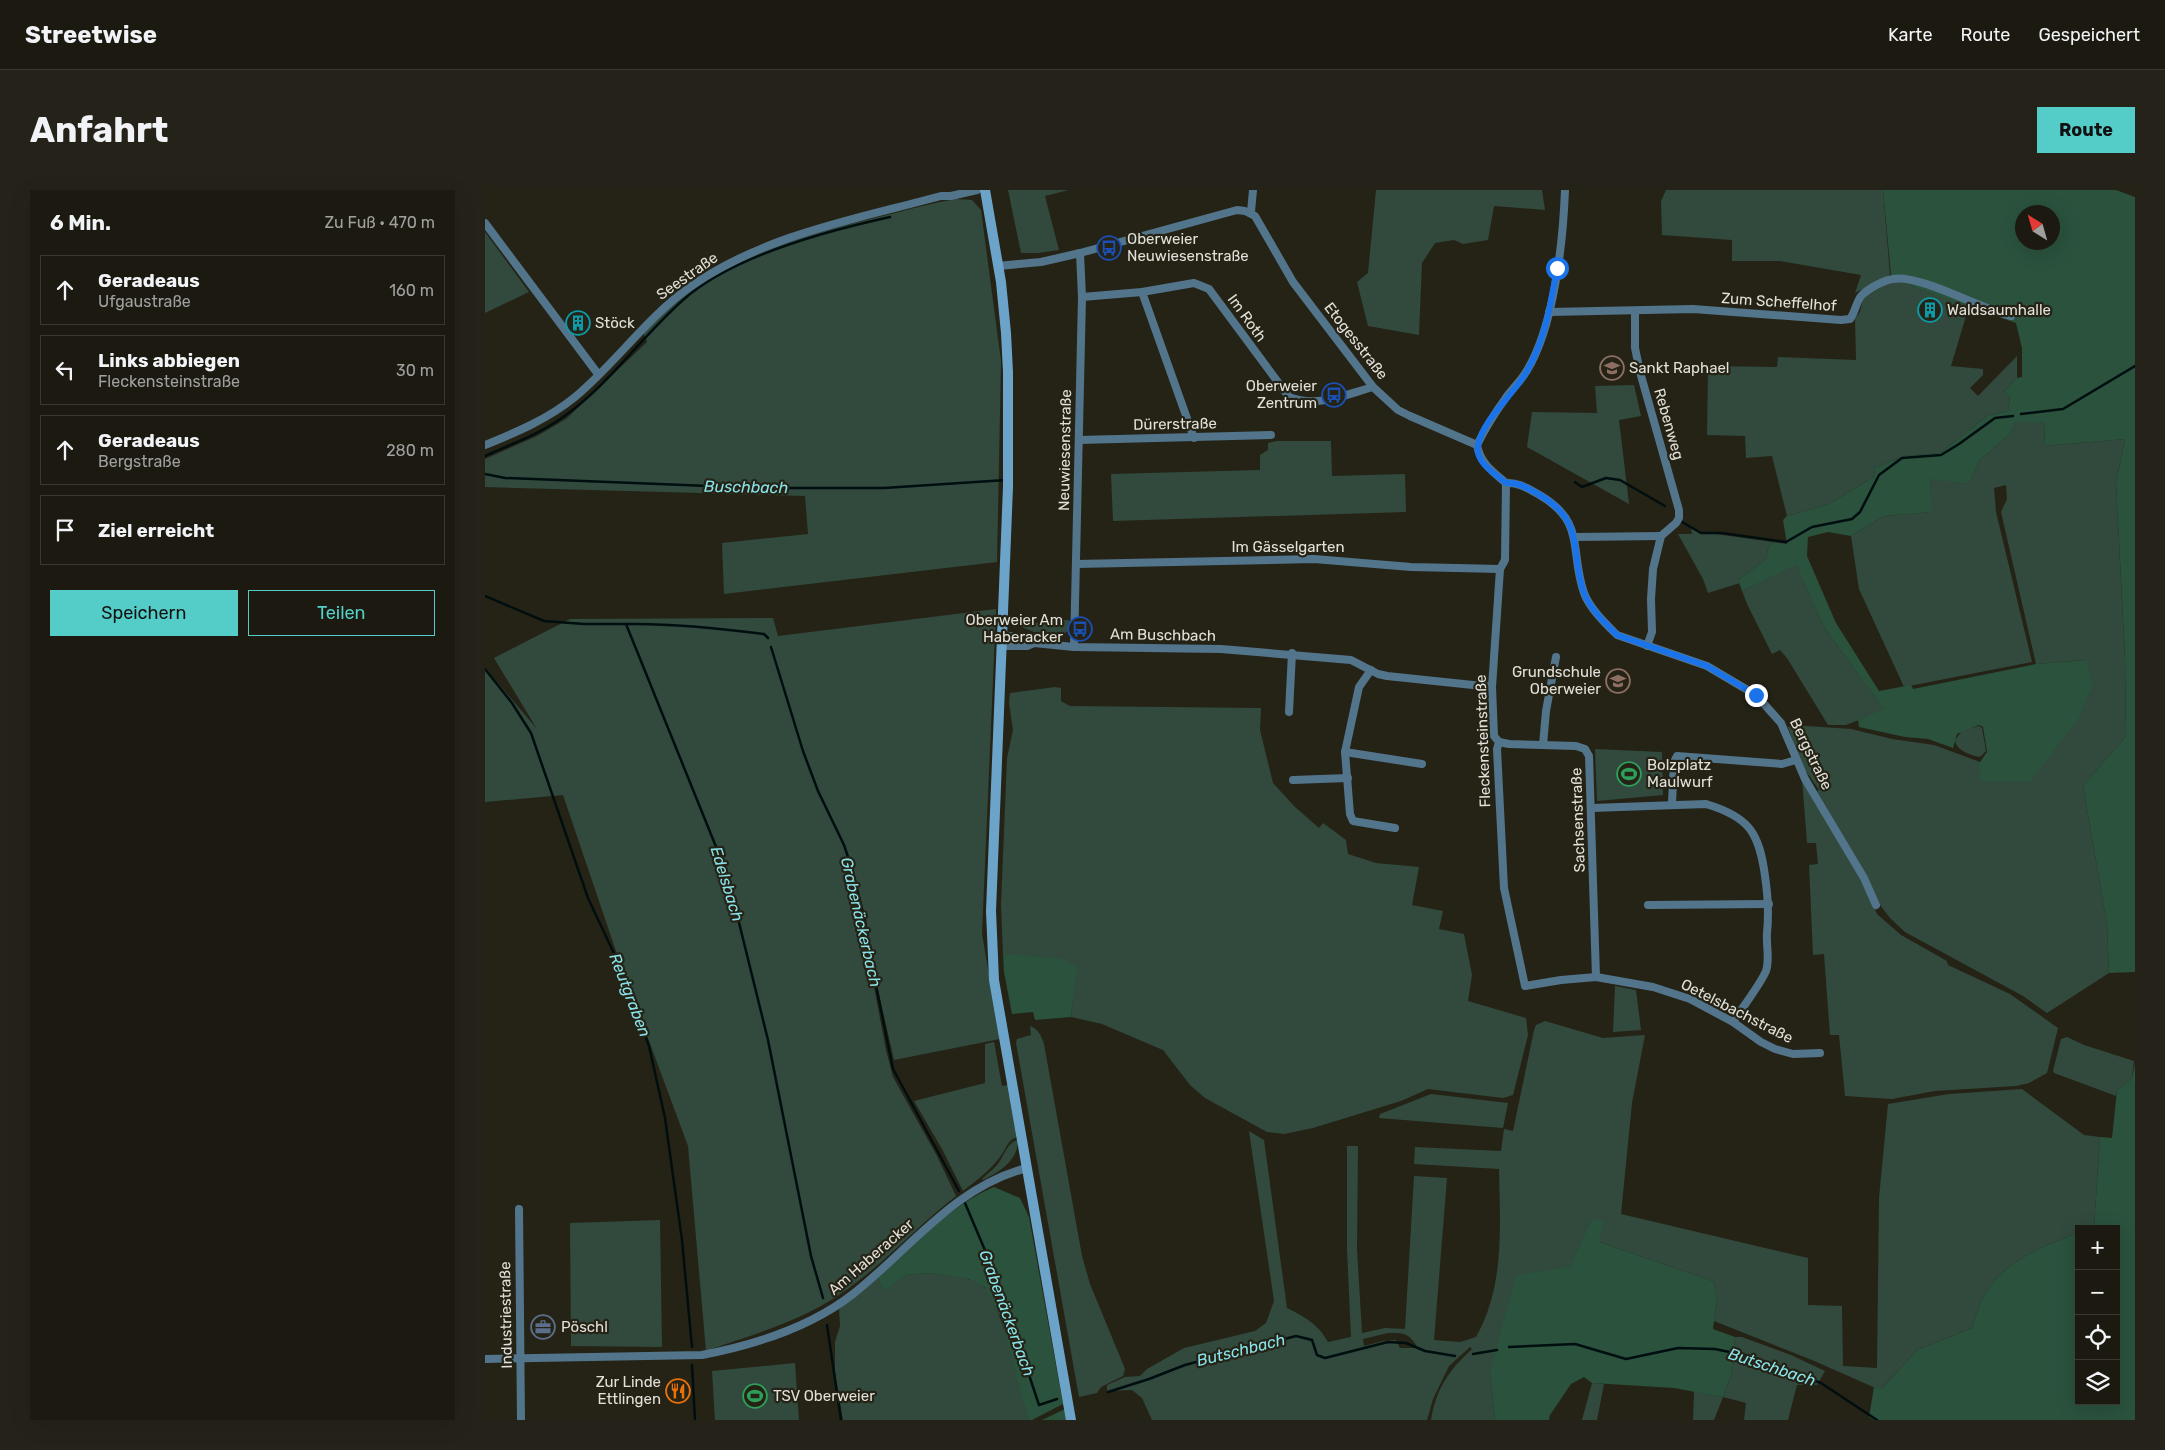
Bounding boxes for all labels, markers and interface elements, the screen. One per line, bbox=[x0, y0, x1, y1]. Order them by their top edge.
text: Streetwise bbox=[25, 21, 157, 49]
text: Karte bbox=[1888, 24, 1932, 46]
text: Route bbox=[1960, 24, 2010, 46]
text: Gespeichert bbox=[2038, 24, 2140, 46]
button: Route bbox=[2037, 107, 2135, 153]
text: Anfahrt bbox=[30, 109, 168, 151]
north arrow bbox=[2015, 205, 2060, 250]
text: 6 Min. bbox=[50, 210, 111, 235]
text: Zu Fuß · 470 m bbox=[325, 213, 435, 232]
place label: Oberweier Neuwiesenstraße bbox=[1127, 230, 1249, 265]
bus stop icon: Oberweier Neuwiesenstraße bbox=[1096, 235, 1122, 261]
street label: Seestraße bbox=[653, 248, 721, 304]
route start bbox=[1546, 257, 1569, 280]
text: Geradeaus bbox=[98, 269, 200, 292]
icon: ahead bbox=[51, 276, 79, 304]
text: 160 m bbox=[389, 281, 434, 300]
street label: Zum Scheffelhof bbox=[1721, 289, 1837, 315]
street label: Im Roth bbox=[1224, 291, 1270, 345]
text: Ufgaustraße bbox=[98, 292, 191, 311]
building icon: Waldsaumhalle bbox=[1917, 297, 1943, 323]
street label: Etogesstraße bbox=[1320, 299, 1392, 383]
place label: Waldsaumhalle bbox=[1947, 301, 2051, 319]
building icon: Stöck bbox=[565, 310, 591, 336]
place label: Stöck bbox=[595, 314, 635, 332]
text: Links abbiegen bbox=[98, 349, 240, 372]
school or university icon: Sankt Raphael bbox=[1599, 355, 1625, 381]
icon: left bbox=[51, 356, 79, 384]
place label: Sankt Raphael bbox=[1629, 359, 1730, 377]
text: 30 m bbox=[396, 361, 434, 380]
text: Fleckensteinstraße bbox=[98, 372, 240, 391]
place label: Oberweier Zentrum bbox=[1246, 377, 1317, 412]
bus stop icon: Oberweier Zentrum bbox=[1321, 382, 1347, 408]
street label: Rebenweg bbox=[1650, 386, 1688, 462]
street label: Neuwiesenstraße bbox=[1055, 389, 1075, 511]
street label: Dürerstraße bbox=[1133, 414, 1217, 434]
text: Geradeaus bbox=[98, 429, 200, 452]
icon: ahead bbox=[51, 436, 79, 464]
text: 280 m bbox=[386, 441, 434, 460]
text: Bergstraße bbox=[98, 452, 181, 471]
water label: Buschbach bbox=[704, 477, 788, 497]
icon: arrive bbox=[51, 516, 79, 544]
text: Ziel erreicht bbox=[98, 519, 214, 542]
street label: Im Gässelgarten bbox=[1231, 538, 1345, 556]
button: Speichern bbox=[50, 590, 238, 636]
button: Teilen bbox=[248, 590, 435, 636]
place label: Oberweier Am Haberacker bbox=[966, 611, 1063, 646]
bus stop icon: Oberweier Am Haberacker bbox=[1067, 616, 1093, 642]
street label: Am Buschbach bbox=[1110, 625, 1216, 645]
place label: Grundschule Oberweier bbox=[1512, 663, 1601, 698]
school or university icon: Grundschule Oberweier bbox=[1605, 668, 1631, 694]
street label: Fleckensteinstraße bbox=[1472, 674, 1494, 808]
route end bbox=[1745, 684, 1768, 707]
street label: Bergstraße bbox=[1786, 715, 1836, 793]
place label: Bolzplatz Maulwurf bbox=[1647, 756, 1713, 791]
sports icon: Bolzplatz Maulwurf bbox=[1616, 761, 1642, 787]
street label: Sachsenstraße bbox=[1567, 767, 1589, 873]
water label: Edelsbach bbox=[707, 844, 747, 924]
water label: Grabenäckerbach bbox=[837, 855, 885, 989]
water label: Reutgraben bbox=[605, 950, 655, 1040]
street label: Oetelsbachstraße bbox=[1678, 975, 1796, 1047]
street label: Am Haberacker bbox=[825, 1215, 917, 1299]
map controls bbox=[2075, 1225, 2120, 1405]
button: + bbox=[2075, 1225, 2120, 1270]
water label: Grabenäckerbach bbox=[975, 1247, 1039, 1379]
street label: Industriestraße bbox=[496, 1261, 516, 1369]
button: − bbox=[2075, 1270, 2120, 1315]
office icon: Pöschl bbox=[530, 1314, 556, 1340]
button: locate bbox=[2075, 1315, 2120, 1360]
place label: Pöschl bbox=[561, 1318, 608, 1336]
water label: Butschbach bbox=[1195, 1330, 1287, 1370]
water label: Butschbach bbox=[1726, 1344, 1818, 1390]
button: layers bbox=[2075, 1360, 2120, 1405]
place label: Zur Linde Ettlingen bbox=[596, 1373, 661, 1408]
restaurant icon: Zur Linde Ettlingen bbox=[665, 1378, 691, 1404]
sports icon: TSV Oberweier bbox=[742, 1383, 768, 1409]
place label: TSV Oberweier bbox=[773, 1387, 875, 1405]

